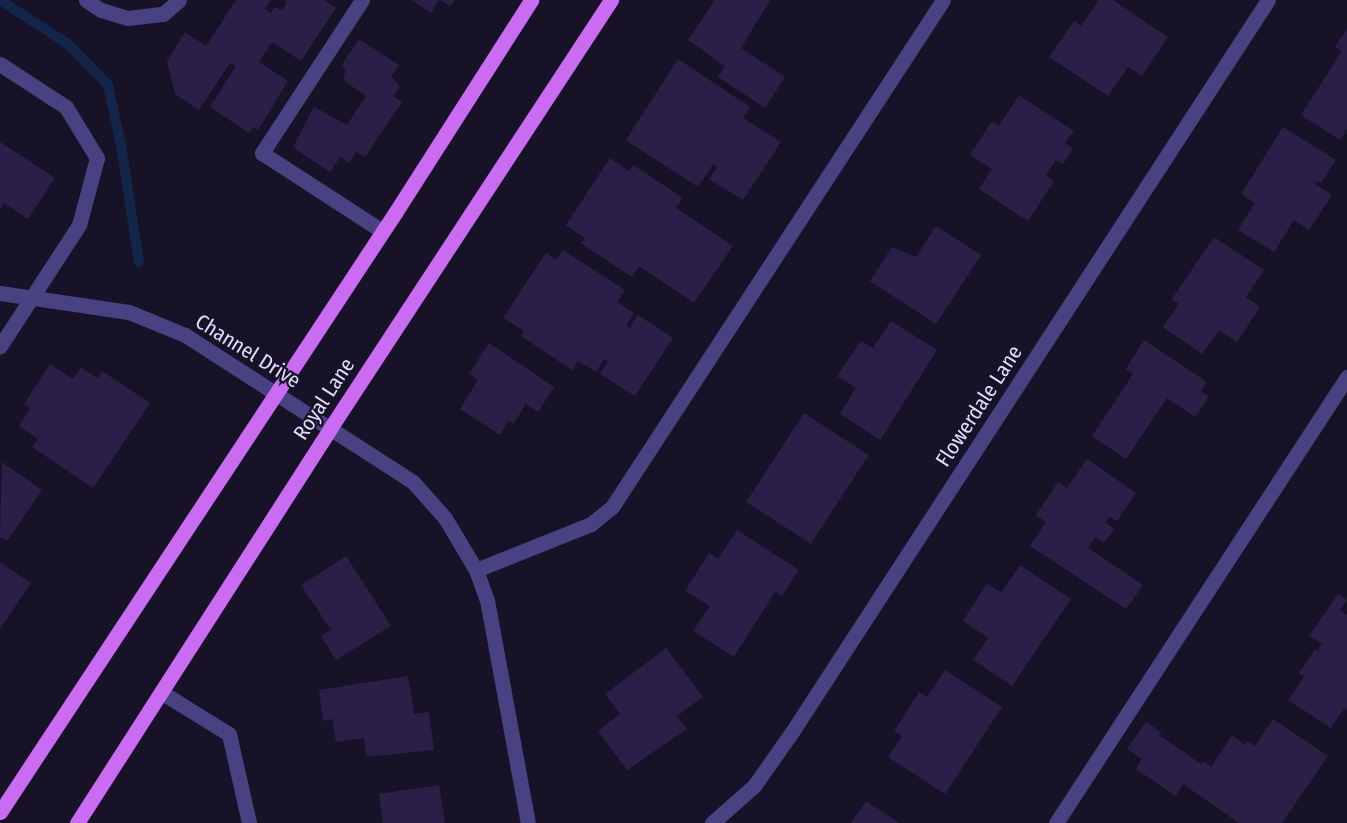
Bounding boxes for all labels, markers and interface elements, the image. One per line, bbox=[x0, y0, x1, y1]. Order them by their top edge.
street label: Channel Drive bbox=[191, 309, 305, 393]
street label: Flowerdale Lane bbox=[930, 341, 1028, 471]
street label: Royal Lane bbox=[288, 353, 360, 445]

